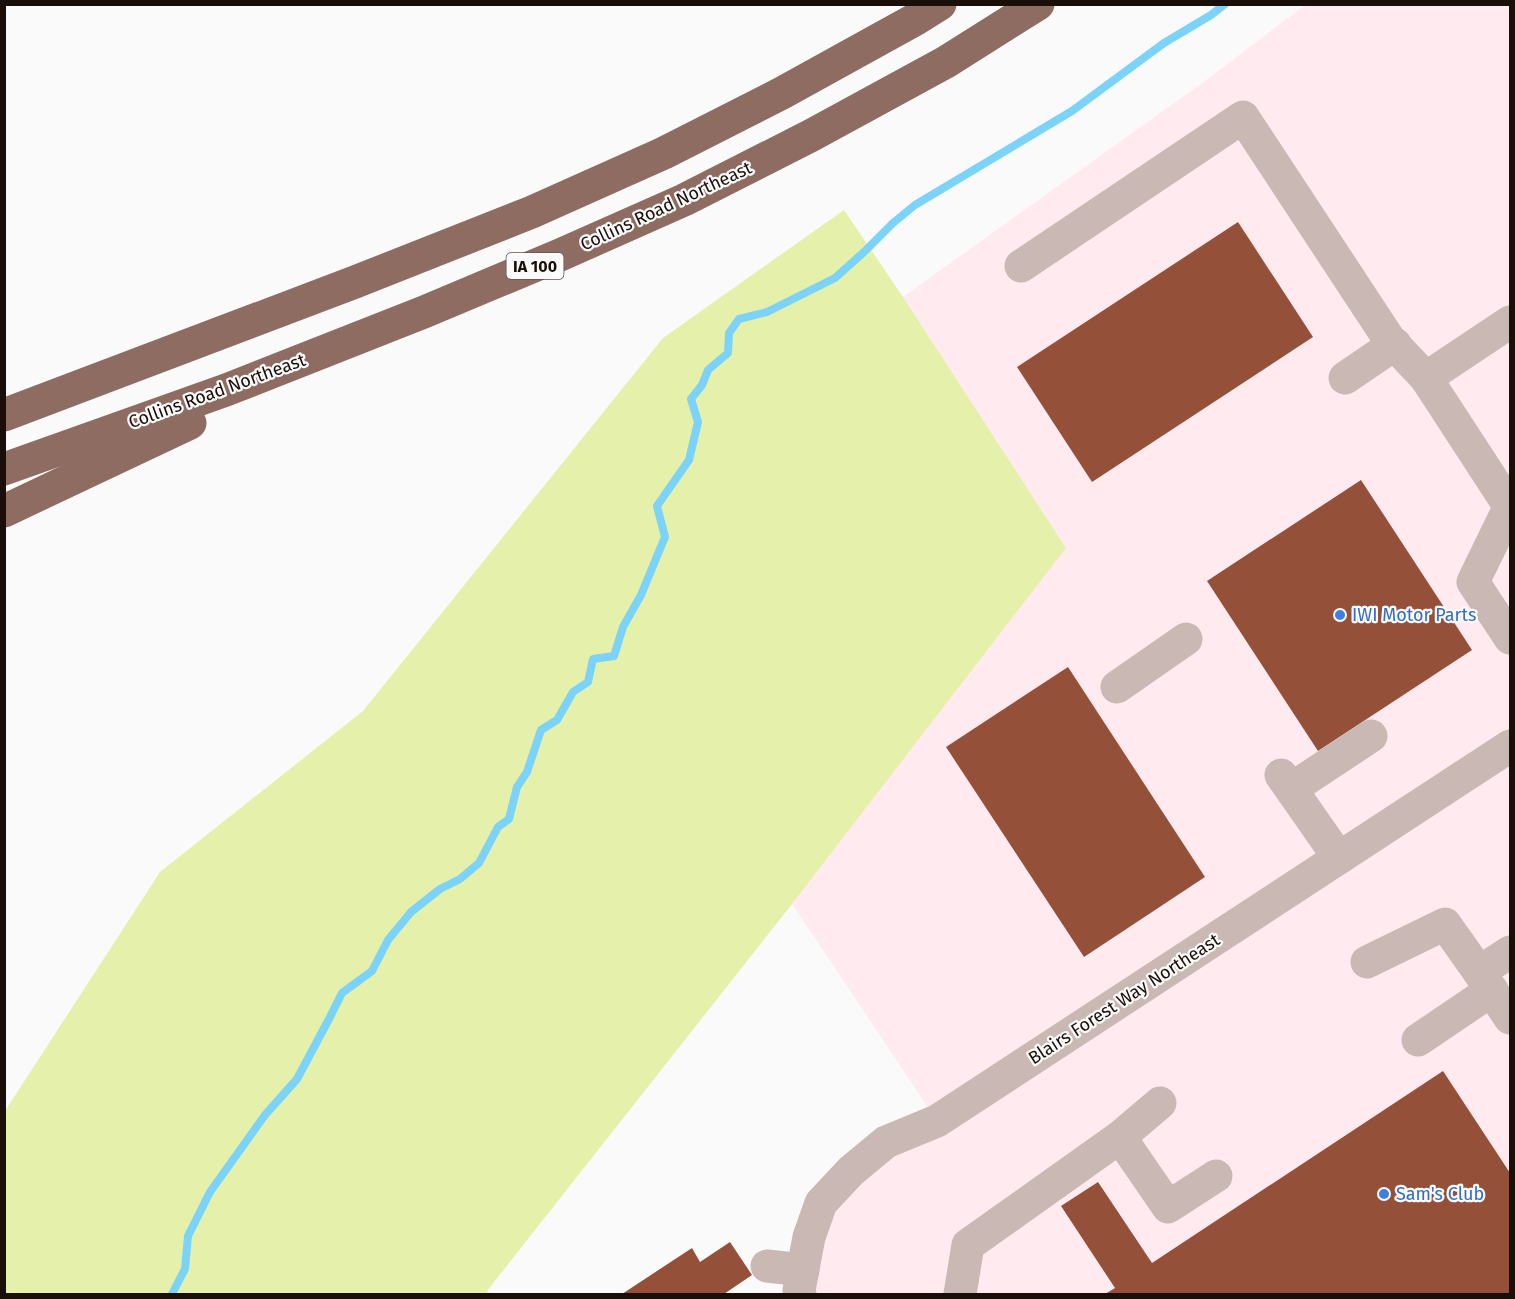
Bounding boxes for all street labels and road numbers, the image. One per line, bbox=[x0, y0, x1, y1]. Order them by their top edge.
street label: Collins Road Northeast bbox=[577, 156, 756, 255]
road number: IA 100 bbox=[506, 253, 564, 279]
street label: Collins Road Northeast bbox=[125, 349, 309, 433]
street label: Blairs Forest Way Northeast bbox=[1024, 929, 1224, 1069]

